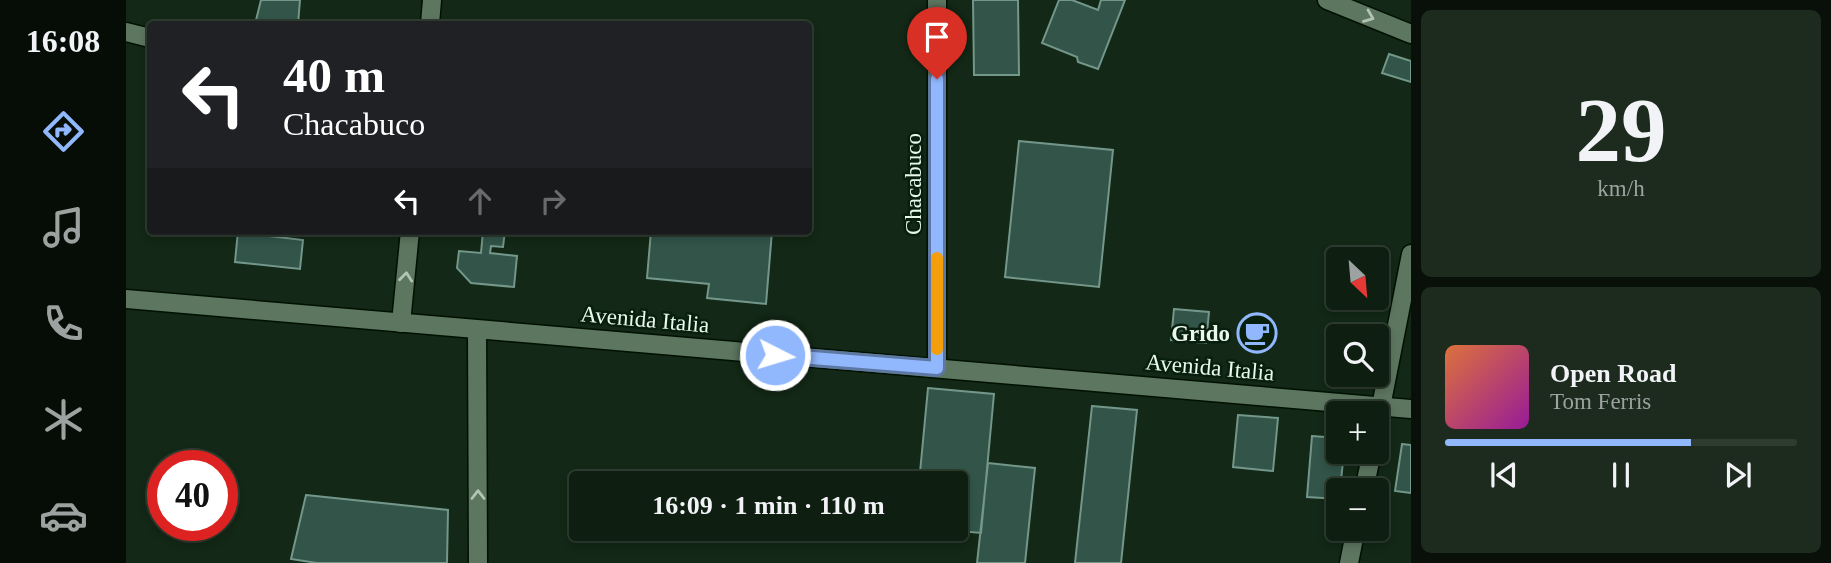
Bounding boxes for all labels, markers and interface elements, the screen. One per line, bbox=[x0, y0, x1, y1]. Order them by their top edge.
pin bbox=[907, 7, 967, 79]
one-way arrow bbox=[1362, 8, 1374, 22]
icon: arrive bbox=[918, 18, 956, 56]
text: 16:08 bbox=[26, 23, 100, 59]
text: 40 m bbox=[283, 48, 385, 103]
icon: left bbox=[168, 49, 259, 140]
text: 29 bbox=[1576, 80, 1667, 181]
text: Chacabuco bbox=[283, 106, 425, 142]
icon: directions bbox=[39, 107, 88, 156]
street label: Chacabuco bbox=[901, 133, 926, 235]
text: km/h bbox=[1597, 176, 1645, 201]
icon: left bbox=[388, 182, 426, 220]
icon: ahead bbox=[461, 182, 499, 220]
icon: right bbox=[534, 182, 572, 220]
icon: music bbox=[39, 203, 88, 252]
north arrow bbox=[1326, 247, 1390, 310]
map controls bbox=[1326, 247, 1389, 541]
one-way arrow bbox=[398, 271, 413, 283]
icon: phone bbox=[39, 299, 88, 348]
street label: Avenida Italia bbox=[580, 301, 710, 338]
cafe icon: Grido bbox=[1236, 312, 1278, 354]
position arrow bbox=[738, 318, 812, 392]
place label: Grido bbox=[1171, 321, 1230, 346]
button: search bbox=[1326, 324, 1389, 387]
street label: Avenida Italia bbox=[1145, 349, 1275, 386]
text: Open Road bbox=[1550, 359, 1676, 388]
text: Tom Ferris bbox=[1550, 389, 1651, 414]
icon: climate bbox=[39, 395, 88, 444]
button: + bbox=[1326, 401, 1389, 464]
speed limit sign: 40 bbox=[147, 450, 238, 541]
icon: previous bbox=[1485, 456, 1523, 494]
icon: pause bbox=[1602, 456, 1640, 494]
icon: next bbox=[1719, 456, 1757, 494]
button: − bbox=[1326, 478, 1389, 541]
one-way arrow bbox=[470, 489, 486, 500]
icon: car bbox=[39, 491, 88, 540]
text: 16:09 · 1 min · 110 m bbox=[652, 491, 885, 520]

